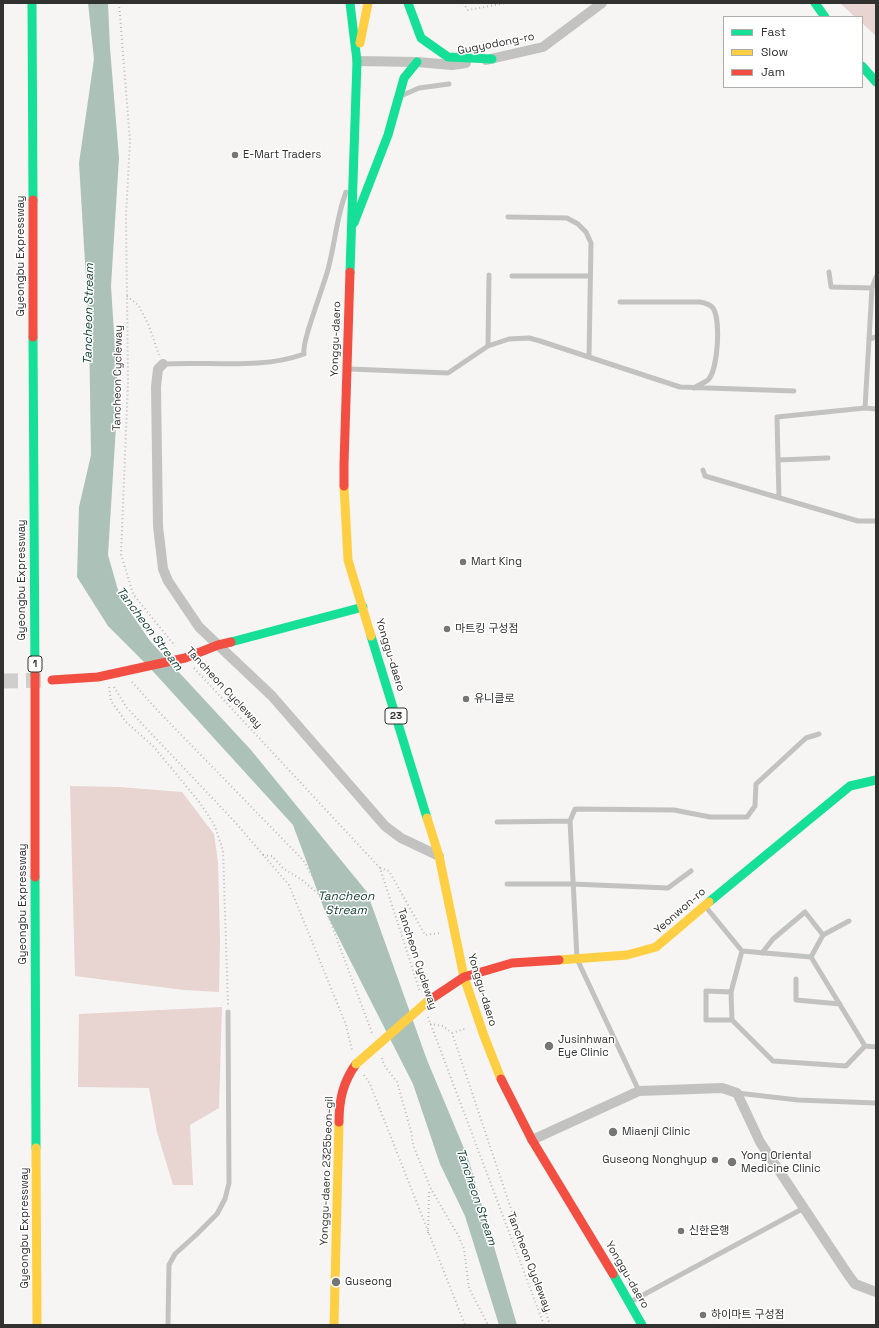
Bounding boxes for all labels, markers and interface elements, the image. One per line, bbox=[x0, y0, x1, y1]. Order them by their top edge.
legend bbox=[723, 16, 863, 88]
text: Fast bbox=[761, 24, 786, 40]
street label: Gugyodong-ro bbox=[456, 30, 536, 58]
text: Slow bbox=[761, 44, 788, 60]
text: Jam bbox=[761, 64, 785, 80]
place label: E-Mart Traders bbox=[243, 148, 321, 162]
marker: E-Mart Traders bbox=[230, 150, 240, 160]
street label: Gyeongbu Expressway bbox=[14, 195, 28, 317]
water label: Tancheon Stream bbox=[81, 263, 97, 365]
street label: Yonggu-daero bbox=[328, 301, 344, 377]
street label: Tancheon Cycleway bbox=[110, 325, 126, 431]
street label: Gyeongbu Expressway bbox=[15, 519, 29, 641]
place label: Mart King bbox=[471, 555, 522, 569]
marker: Mart King bbox=[458, 557, 468, 567]
water label: Tancheon Stream bbox=[113, 584, 185, 674]
street label: Yonggu-daero bbox=[373, 617, 407, 693]
place label: 마트킹 구성점 bbox=[455, 622, 519, 636]
marker: 마트킹 구성점 bbox=[442, 624, 452, 634]
street label: Tancheon Cycleway bbox=[183, 645, 265, 731]
road number: 1 bbox=[28, 656, 42, 672]
place label: 유니클로 bbox=[474, 692, 514, 706]
marker: 유니클로 bbox=[461, 694, 471, 704]
road number: 23 bbox=[385, 708, 407, 724]
street label: Gyeongbu Expressway bbox=[16, 843, 30, 965]
street label: Yeonwon-ro bbox=[652, 885, 708, 937]
water label: Tancheon Stream bbox=[318, 890, 374, 918]
street label: Tancheon Cycleway bbox=[394, 907, 440, 1011]
street label: Yonggu-daero bbox=[465, 952, 499, 1028]
place label: Jusinhwan Eye Clinic bbox=[558, 1033, 615, 1059]
marker: Jusinhwan Eye Clinic bbox=[543, 1040, 555, 1052]
street label: Yonggu-daero 2325beon-gil bbox=[318, 1096, 336, 1246]
place label: Miaenji Clinic bbox=[622, 1125, 690, 1139]
marker: Miaenji Clinic bbox=[607, 1126, 619, 1138]
water label: Tancheon Stream bbox=[453, 1147, 499, 1247]
place label: Yong Oriental Medicine Clinic bbox=[741, 1149, 821, 1175]
place label: Guseong Nonghyup bbox=[602, 1153, 707, 1167]
marker: Guseong Nonghyup bbox=[710, 1155, 720, 1165]
marker: Yong Oriental Medicine Clinic bbox=[726, 1156, 738, 1168]
street label: Gyeongbu Expressway bbox=[18, 1167, 32, 1289]
street label: Tancheon Cycleway bbox=[504, 1210, 554, 1314]
place label: 신한은행 bbox=[689, 1224, 729, 1238]
marker: 신한은행 bbox=[676, 1226, 686, 1236]
street label: Yonggu-daero bbox=[602, 1239, 652, 1311]
place label: Guseong bbox=[345, 1275, 392, 1289]
marker: Guseong bbox=[330, 1276, 342, 1288]
place label: 하이마트 구성점 bbox=[711, 1308, 785, 1322]
marker: 하이마트 구성점 bbox=[698, 1310, 708, 1320]

